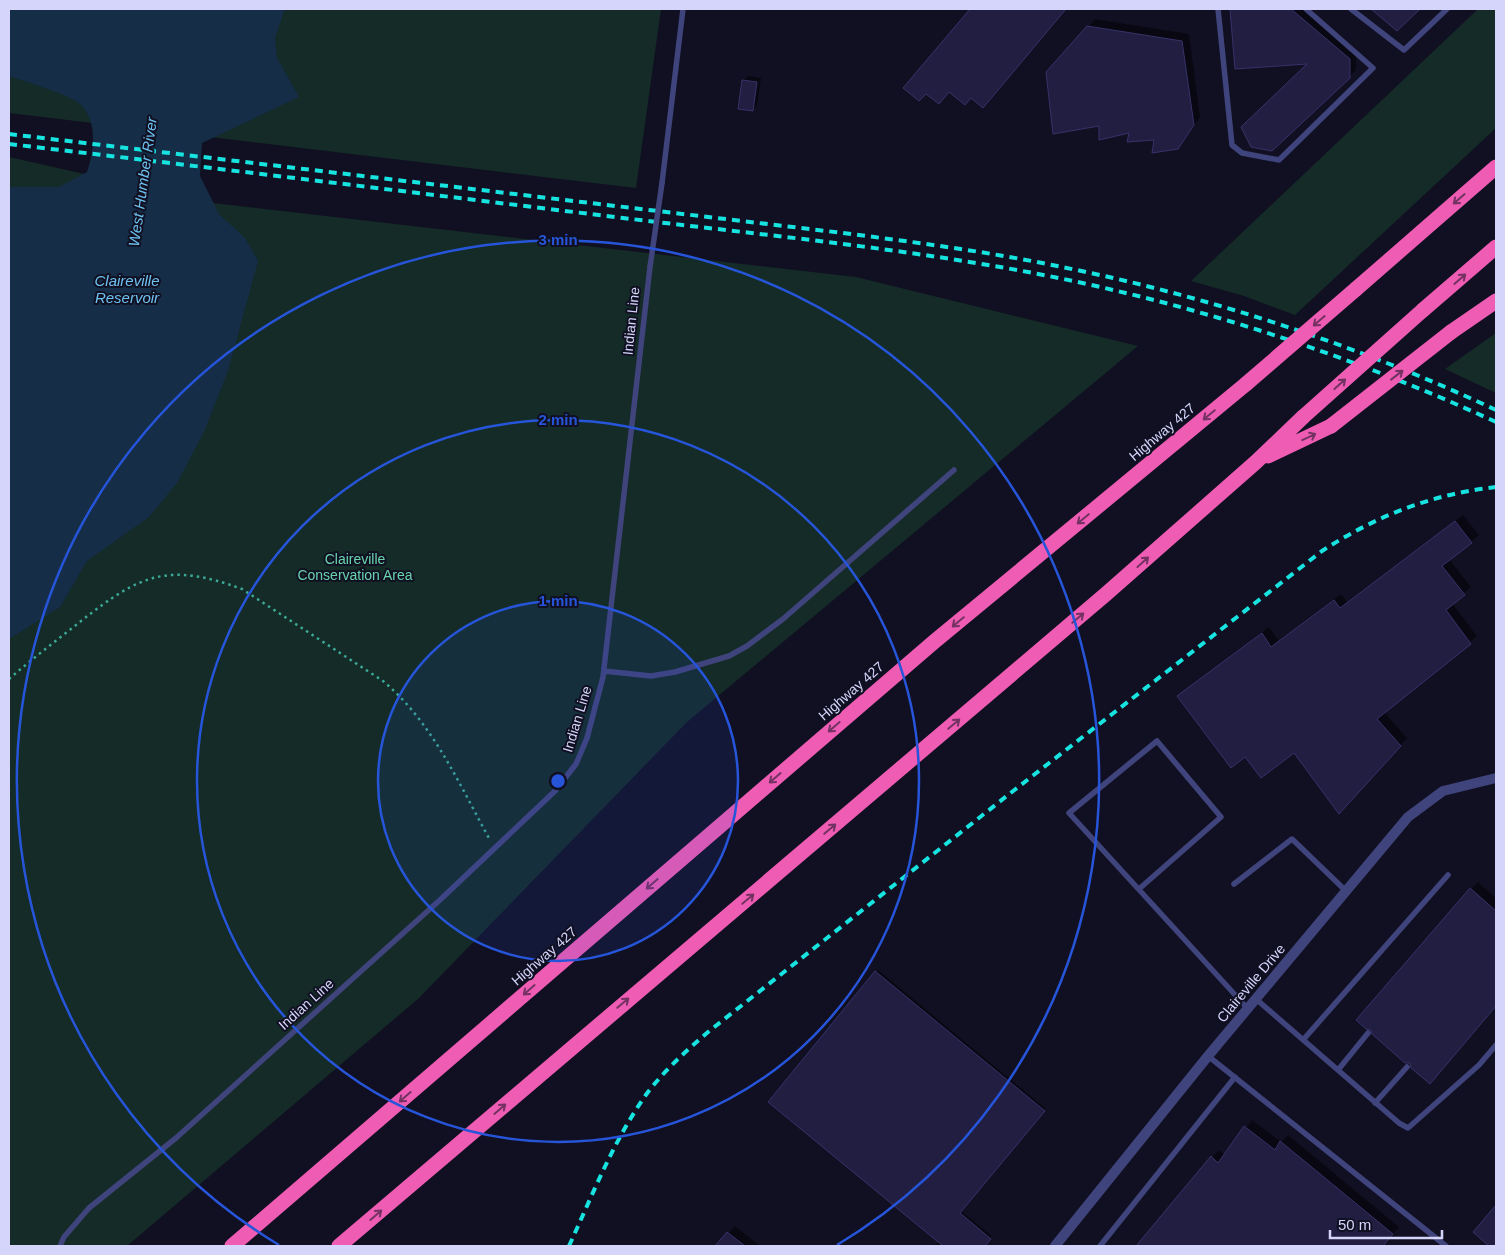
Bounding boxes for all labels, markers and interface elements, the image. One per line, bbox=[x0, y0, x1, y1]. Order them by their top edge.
water label: West Humber River bbox=[125, 115, 160, 248]
one-way arrow bbox=[1453, 193, 1466, 205]
text: 3 min bbox=[538, 231, 578, 248]
water label: Claireville Reservoir bbox=[94, 272, 160, 306]
one-way arrow bbox=[1453, 273, 1466, 284]
street label: Indian Line bbox=[619, 286, 643, 356]
one-way arrow bbox=[1313, 315, 1326, 326]
one-way arrow bbox=[1390, 369, 1403, 380]
one-way arrow bbox=[1333, 378, 1346, 390]
street label: Highway 427 bbox=[1126, 400, 1198, 464]
one-way arrow bbox=[1202, 410, 1215, 421]
text: 2 min bbox=[538, 411, 578, 428]
one-way arrow bbox=[1301, 431, 1316, 441]
one-way arrow bbox=[1077, 513, 1090, 524]
park label: Claireville Conservation Area bbox=[297, 551, 413, 583]
one-way arrow bbox=[1136, 556, 1149, 568]
text: 1 min bbox=[538, 592, 578, 609]
one-way arrow bbox=[1071, 613, 1084, 624]
one-way arrow bbox=[952, 616, 965, 627]
street label: Highway 427 bbox=[815, 658, 887, 724]
street label: Indian Line bbox=[559, 684, 595, 754]
one-way arrow bbox=[947, 718, 960, 729]
one-way arrow bbox=[828, 722, 841, 733]
centre of rings bbox=[549, 772, 567, 790]
one-way arrow bbox=[768, 773, 781, 784]
one-way arrow bbox=[824, 823, 837, 835]
one-way arrow bbox=[645, 879, 658, 890]
one-way arrow bbox=[741, 893, 754, 904]
street label: Highway 427 bbox=[508, 923, 580, 989]
street label: Claireville Drive bbox=[1214, 940, 1289, 1025]
street label: Indian Line bbox=[275, 975, 337, 1033]
one-way arrow bbox=[522, 985, 535, 996]
one-way arrow bbox=[617, 998, 630, 1009]
one-way arrow bbox=[399, 1091, 412, 1102]
one-way arrow bbox=[493, 1103, 506, 1114]
scale bar bbox=[1330, 1208, 1442, 1240]
one-way arrow bbox=[370, 1209, 383, 1220]
text: 50 m bbox=[1338, 1216, 1371, 1233]

